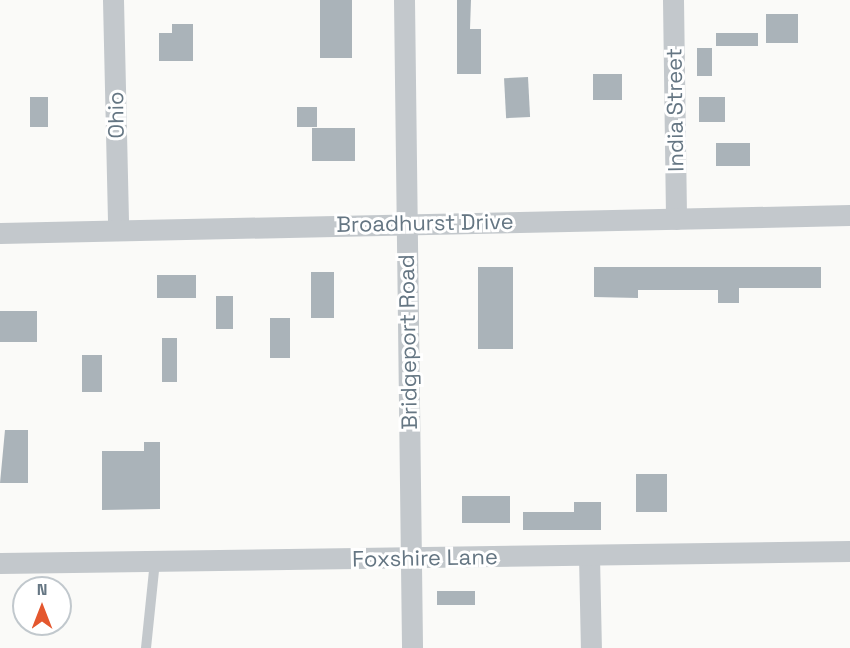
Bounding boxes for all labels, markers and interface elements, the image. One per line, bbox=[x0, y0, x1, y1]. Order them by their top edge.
street label: India Street bbox=[661, 48, 689, 172]
street label: Ohio bbox=[102, 91, 130, 139]
street label: Broadhurst Drive bbox=[336, 208, 514, 238]
street label: Bridgeport Road bbox=[393, 254, 423, 430]
street label: Foxshire Lane bbox=[352, 544, 498, 572]
north arrow bbox=[12, 576, 72, 636]
text: N bbox=[37, 579, 47, 600]

